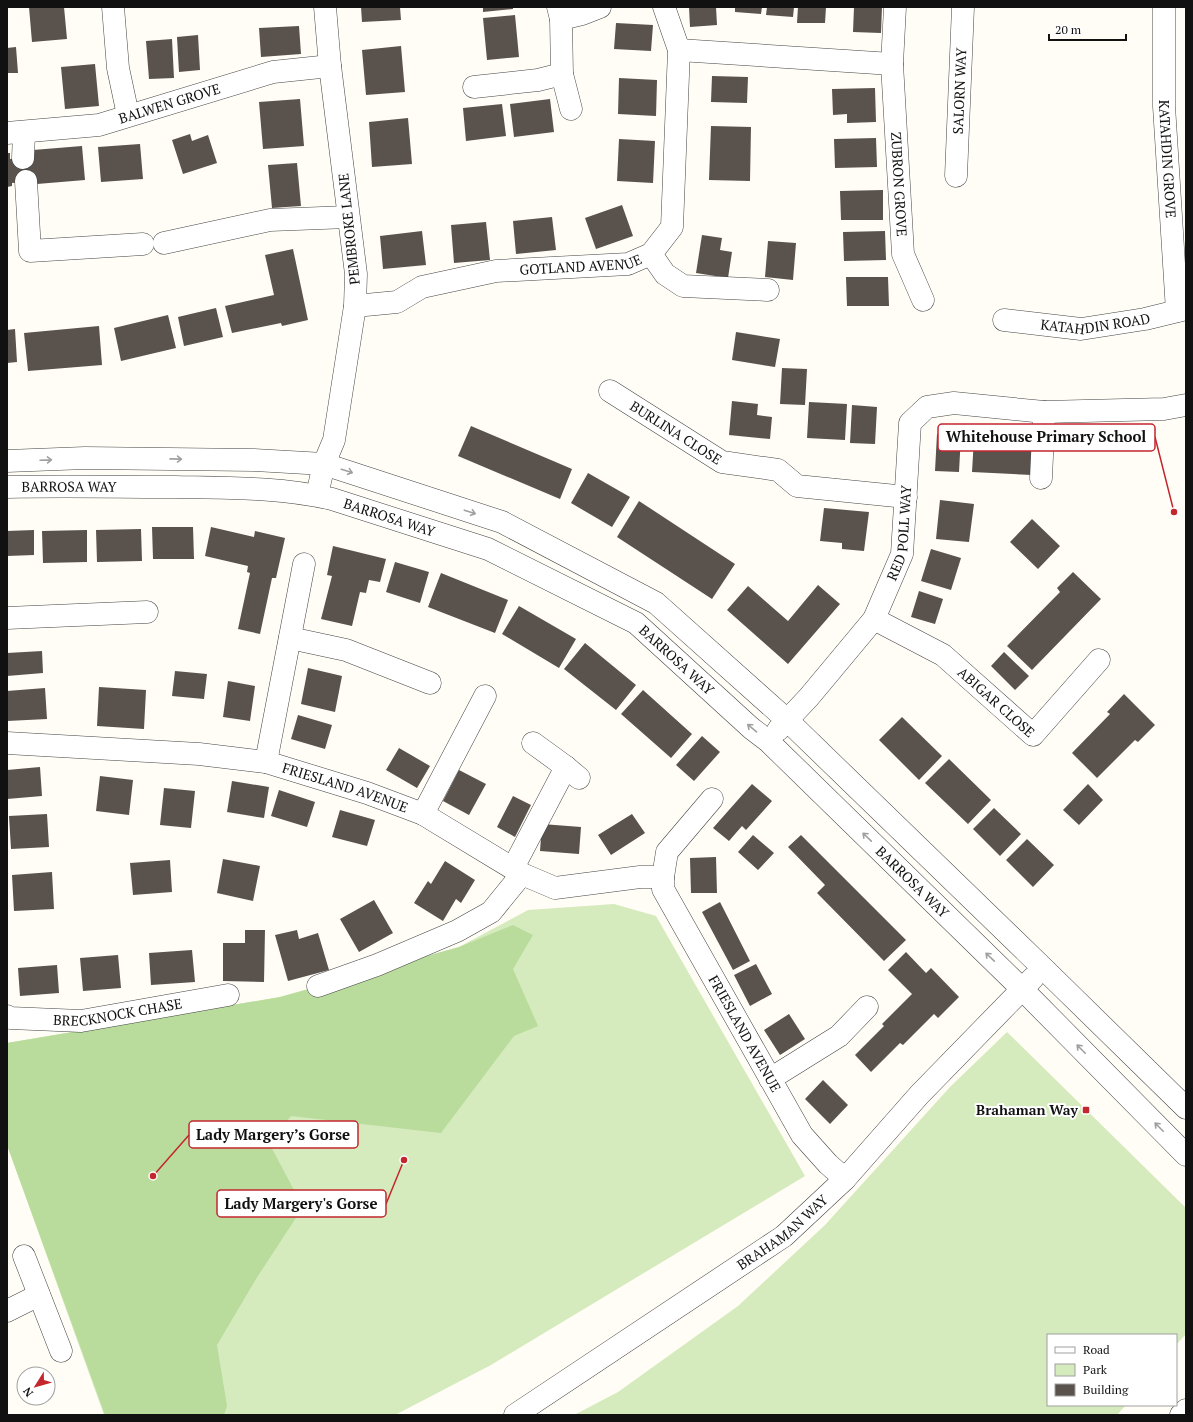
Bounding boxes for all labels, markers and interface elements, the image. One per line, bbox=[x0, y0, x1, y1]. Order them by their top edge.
scale bar bbox=[1049, 16, 1126, 42]
text: 20 m bbox=[1055, 22, 1082, 37]
street label: SALORN WAY bbox=[948, 46, 970, 135]
street label: BALWEN GROVE bbox=[116, 79, 223, 128]
street label: KATAHDIN GROVE bbox=[1155, 100, 1181, 219]
street label: ZUBRON GROVE bbox=[887, 131, 912, 237]
street label: PEMBROKE LANE bbox=[333, 172, 364, 286]
street label: GOTLAND AVENUE bbox=[519, 249, 644, 279]
street label: KATAHDIN ROAD bbox=[1039, 308, 1152, 338]
street label: BURLINA CLOSE bbox=[627, 396, 726, 468]
callout: Whitehouse Primary School bbox=[938, 424, 1155, 451]
text: Whitehouse Primary School bbox=[946, 426, 1146, 446]
one-way arrow bbox=[169, 455, 182, 463]
one-way arrow bbox=[39, 456, 52, 464]
one-way arrow bbox=[340, 468, 353, 475]
street label: BARROSA WAY bbox=[21, 477, 118, 496]
street label: RED POLL WAY bbox=[882, 484, 915, 583]
street label: BARROSA WAY bbox=[341, 493, 439, 541]
one-way arrow bbox=[463, 509, 476, 516]
street label: BARROSA WAY bbox=[635, 621, 719, 699]
street label: ABIGAR CLOSE bbox=[954, 663, 1039, 741]
one-way arrow bbox=[747, 723, 757, 732]
street label: FRIESLAND AVENUE bbox=[280, 758, 411, 817]
one-way arrow bbox=[862, 832, 872, 842]
street label: BARROSA WAY bbox=[872, 842, 954, 922]
one-way arrow bbox=[985, 952, 995, 962]
street label: FRIESLAND AVENUE bbox=[705, 972, 786, 1095]
street label: BRECKNOCK CHASE bbox=[53, 993, 184, 1030]
one-way arrow bbox=[1077, 1044, 1086, 1054]
place label: Brahaman Way bbox=[976, 1100, 1079, 1119]
marker: Brahaman Way bbox=[1081, 1105, 1091, 1115]
callout: Lady Margery’s Gorse bbox=[189, 1121, 358, 1148]
one-way arrow bbox=[1154, 1122, 1163, 1132]
text: Lady Margery’s Gorse bbox=[196, 1124, 350, 1144]
street label: BRAHAMAN WAY bbox=[733, 1189, 832, 1274]
callout: Lady Margery's Gorse bbox=[217, 1190, 386, 1217]
text: Lady Margery's Gorse bbox=[225, 1193, 377, 1213]
legend bbox=[1047, 1334, 1177, 1406]
text: Road bbox=[1083, 1342, 1110, 1357]
text: Park bbox=[1083, 1362, 1108, 1377]
north arrow bbox=[16, 1366, 56, 1406]
text: Building bbox=[1083, 1382, 1129, 1397]
text: N bbox=[20, 1384, 36, 1400]

